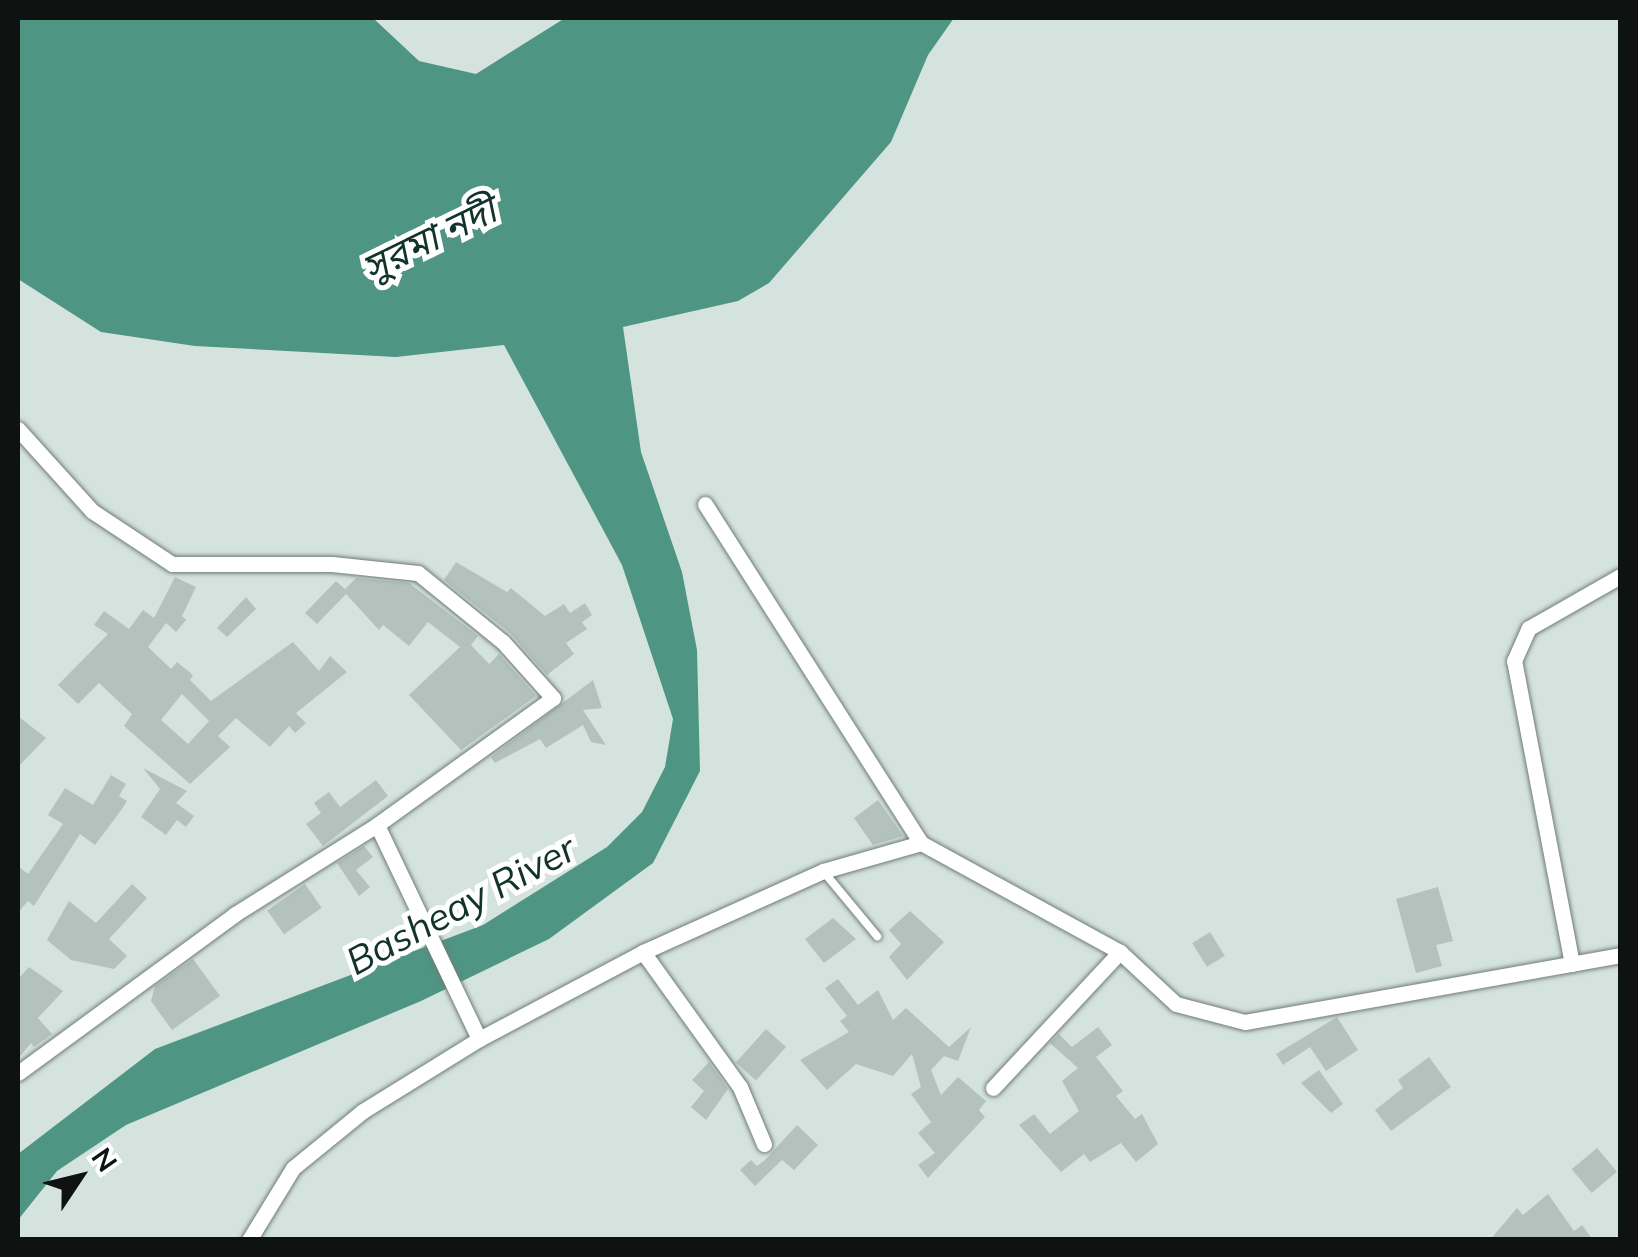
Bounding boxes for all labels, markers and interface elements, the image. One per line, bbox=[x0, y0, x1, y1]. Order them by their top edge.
water label: সুরমা নদী bbox=[354, 187, 504, 291]
water label: Basheay River bbox=[339, 826, 583, 984]
north arrow bbox=[30, 1127, 130, 1227]
text: N bbox=[85, 1141, 125, 1178]

